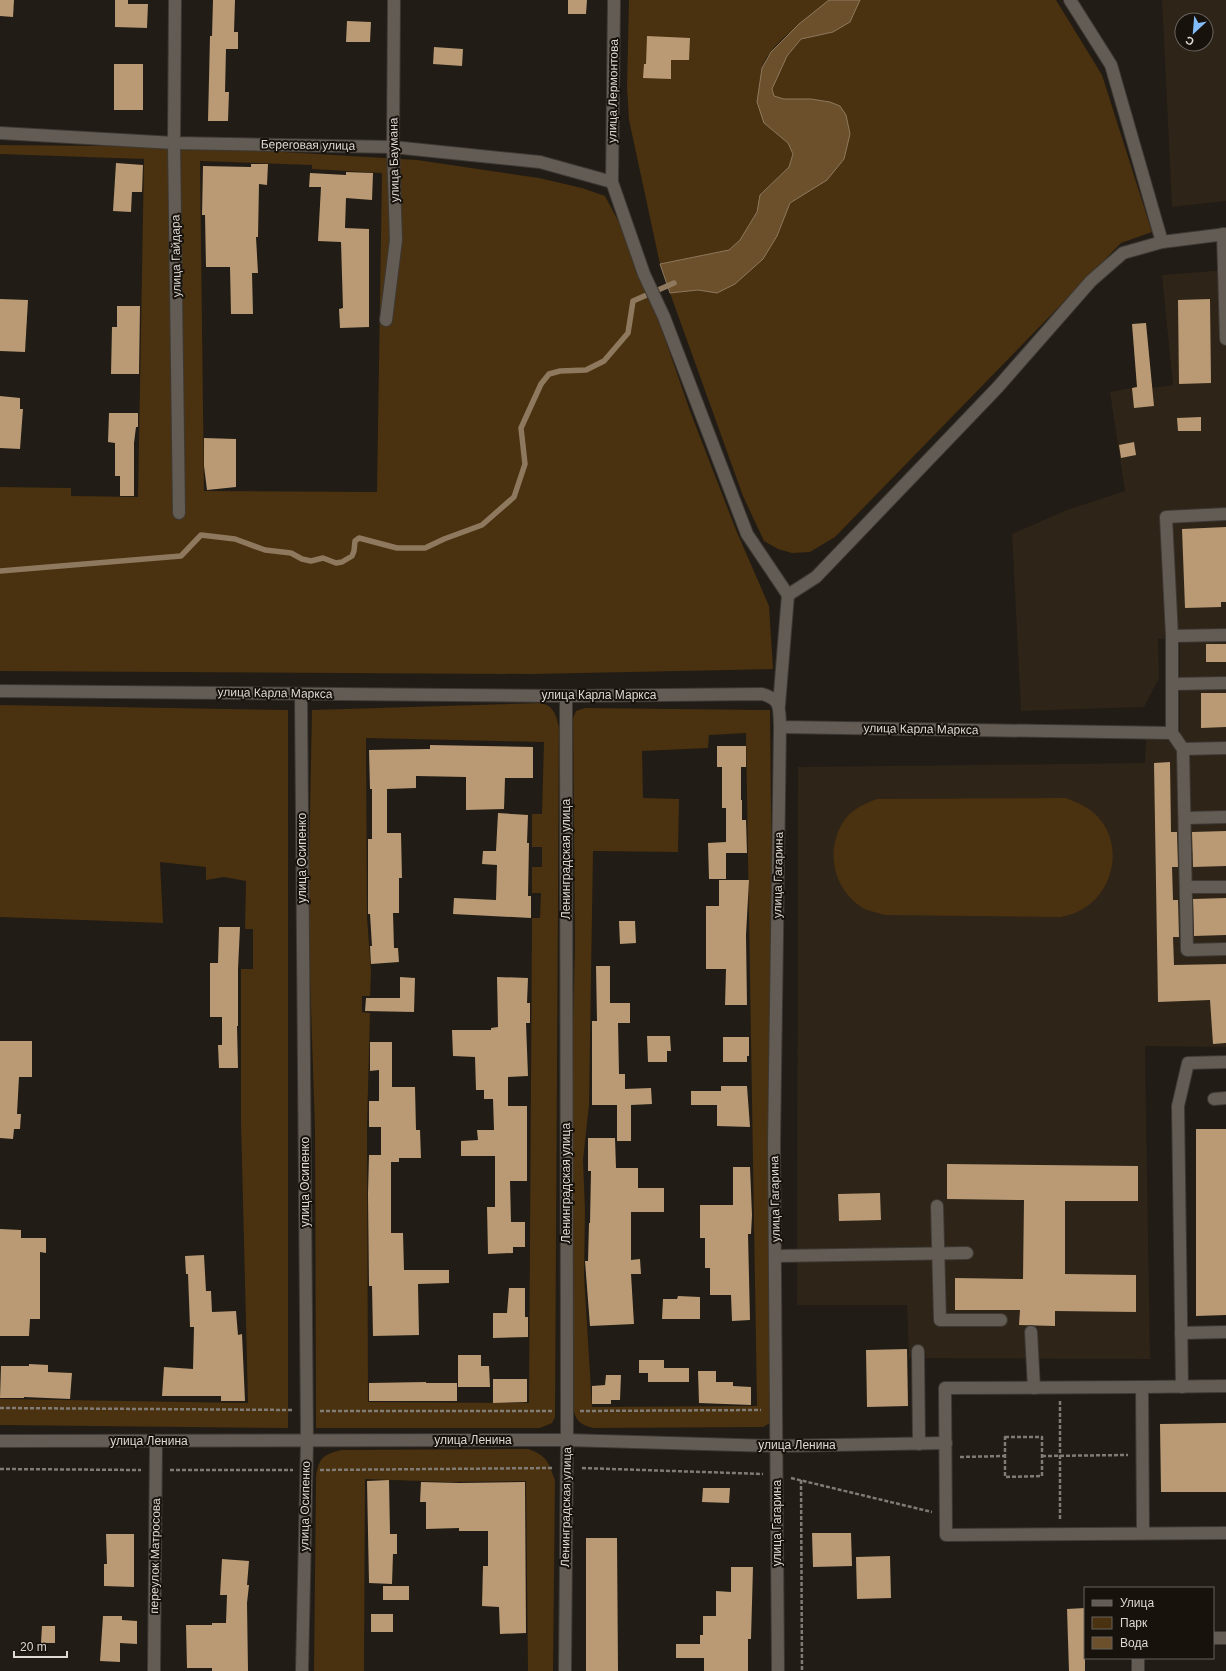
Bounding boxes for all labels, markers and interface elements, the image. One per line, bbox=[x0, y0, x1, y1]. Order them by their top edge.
north arrow bbox=[1174, 12, 1214, 52]
text: С bbox=[1183, 34, 1196, 48]
street label: улица Лермонтова bbox=[605, 39, 621, 143]
street label: улица Баумана bbox=[386, 117, 402, 203]
street label: Береговая улица bbox=[261, 137, 356, 153]
street label: улица Гайдара bbox=[168, 214, 184, 297]
street label: улица Карла Маркса bbox=[217, 685, 333, 701]
street label: улица Карла Маркса bbox=[542, 688, 657, 702]
street label: улица Карла Маркса bbox=[863, 721, 979, 737]
street label: Ленинградская улица bbox=[559, 799, 573, 919]
street label: улица Осипенко bbox=[295, 813, 309, 903]
street label: улица Гагарина bbox=[770, 831, 786, 918]
street label: Ленинградская улица bbox=[559, 1123, 573, 1243]
street label: улица Осипенко bbox=[298, 1137, 312, 1227]
street label: улица Гагарина bbox=[767, 1155, 783, 1242]
street label: улица Ленина bbox=[434, 1433, 512, 1447]
street label: улица Ленина bbox=[110, 1434, 188, 1448]
street label: улица Ленина bbox=[758, 1438, 836, 1452]
street label: Ленинградская улица bbox=[558, 1446, 574, 1567]
street label: улица Осипенко bbox=[297, 1460, 313, 1551]
street label: улица Гагарина bbox=[770, 1480, 784, 1566]
street label: переулок Матросова bbox=[147, 1498, 163, 1614]
legend bbox=[1084, 1587, 1214, 1659]
text: Улица bbox=[1120, 1596, 1154, 1610]
text: Парк bbox=[1120, 1616, 1148, 1630]
scale bar bbox=[14, 1633, 67, 1659]
text: Вода bbox=[1120, 1636, 1148, 1650]
text: 20 m bbox=[20, 1640, 47, 1654]

